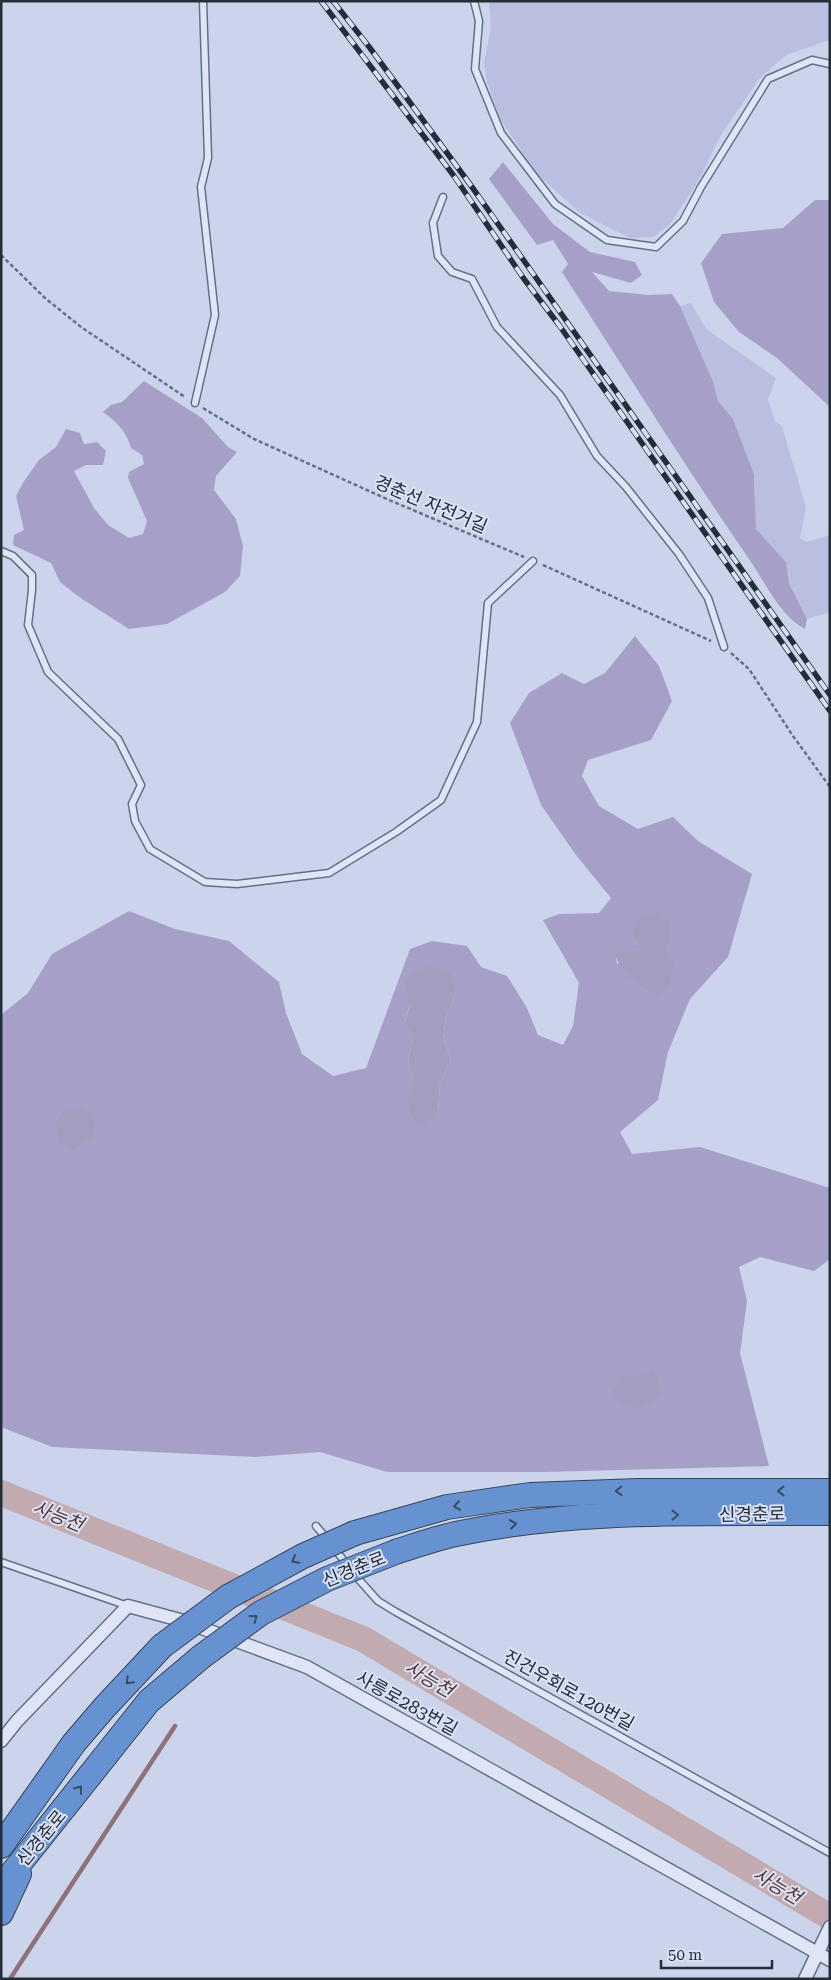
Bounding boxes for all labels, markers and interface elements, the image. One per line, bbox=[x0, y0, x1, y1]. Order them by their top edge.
street label: 경춘선 자전거길 bbox=[371, 471, 491, 537]
one-way arrow bbox=[614, 1486, 622, 1497]
one-way arrow bbox=[777, 1486, 784, 1496]
water label: 사능천 bbox=[29, 1496, 88, 1537]
one-way arrow bbox=[453, 1500, 461, 1510]
street label: 신경춘로 bbox=[719, 1503, 785, 1525]
one-way arrow bbox=[672, 1510, 680, 1520]
one-way arrow bbox=[510, 1519, 518, 1530]
street label: 신경춘로 bbox=[319, 1547, 389, 1591]
one-way arrow bbox=[291, 1554, 300, 1564]
one-way arrow bbox=[248, 1615, 258, 1624]
street label: 진건우회로120번길 bbox=[500, 1645, 638, 1735]
water label: 사능천 bbox=[401, 1656, 459, 1703]
street label: 사릉로283번길 bbox=[352, 1666, 462, 1740]
one-way arrow bbox=[126, 1676, 135, 1685]
one-way arrow bbox=[74, 1786, 83, 1795]
street label: 신경춘로 bbox=[12, 1806, 70, 1870]
water label: 사능천 bbox=[749, 1863, 807, 1910]
scale bar bbox=[661, 1938, 772, 1970]
text: 50 m bbox=[668, 1946, 703, 1964]

